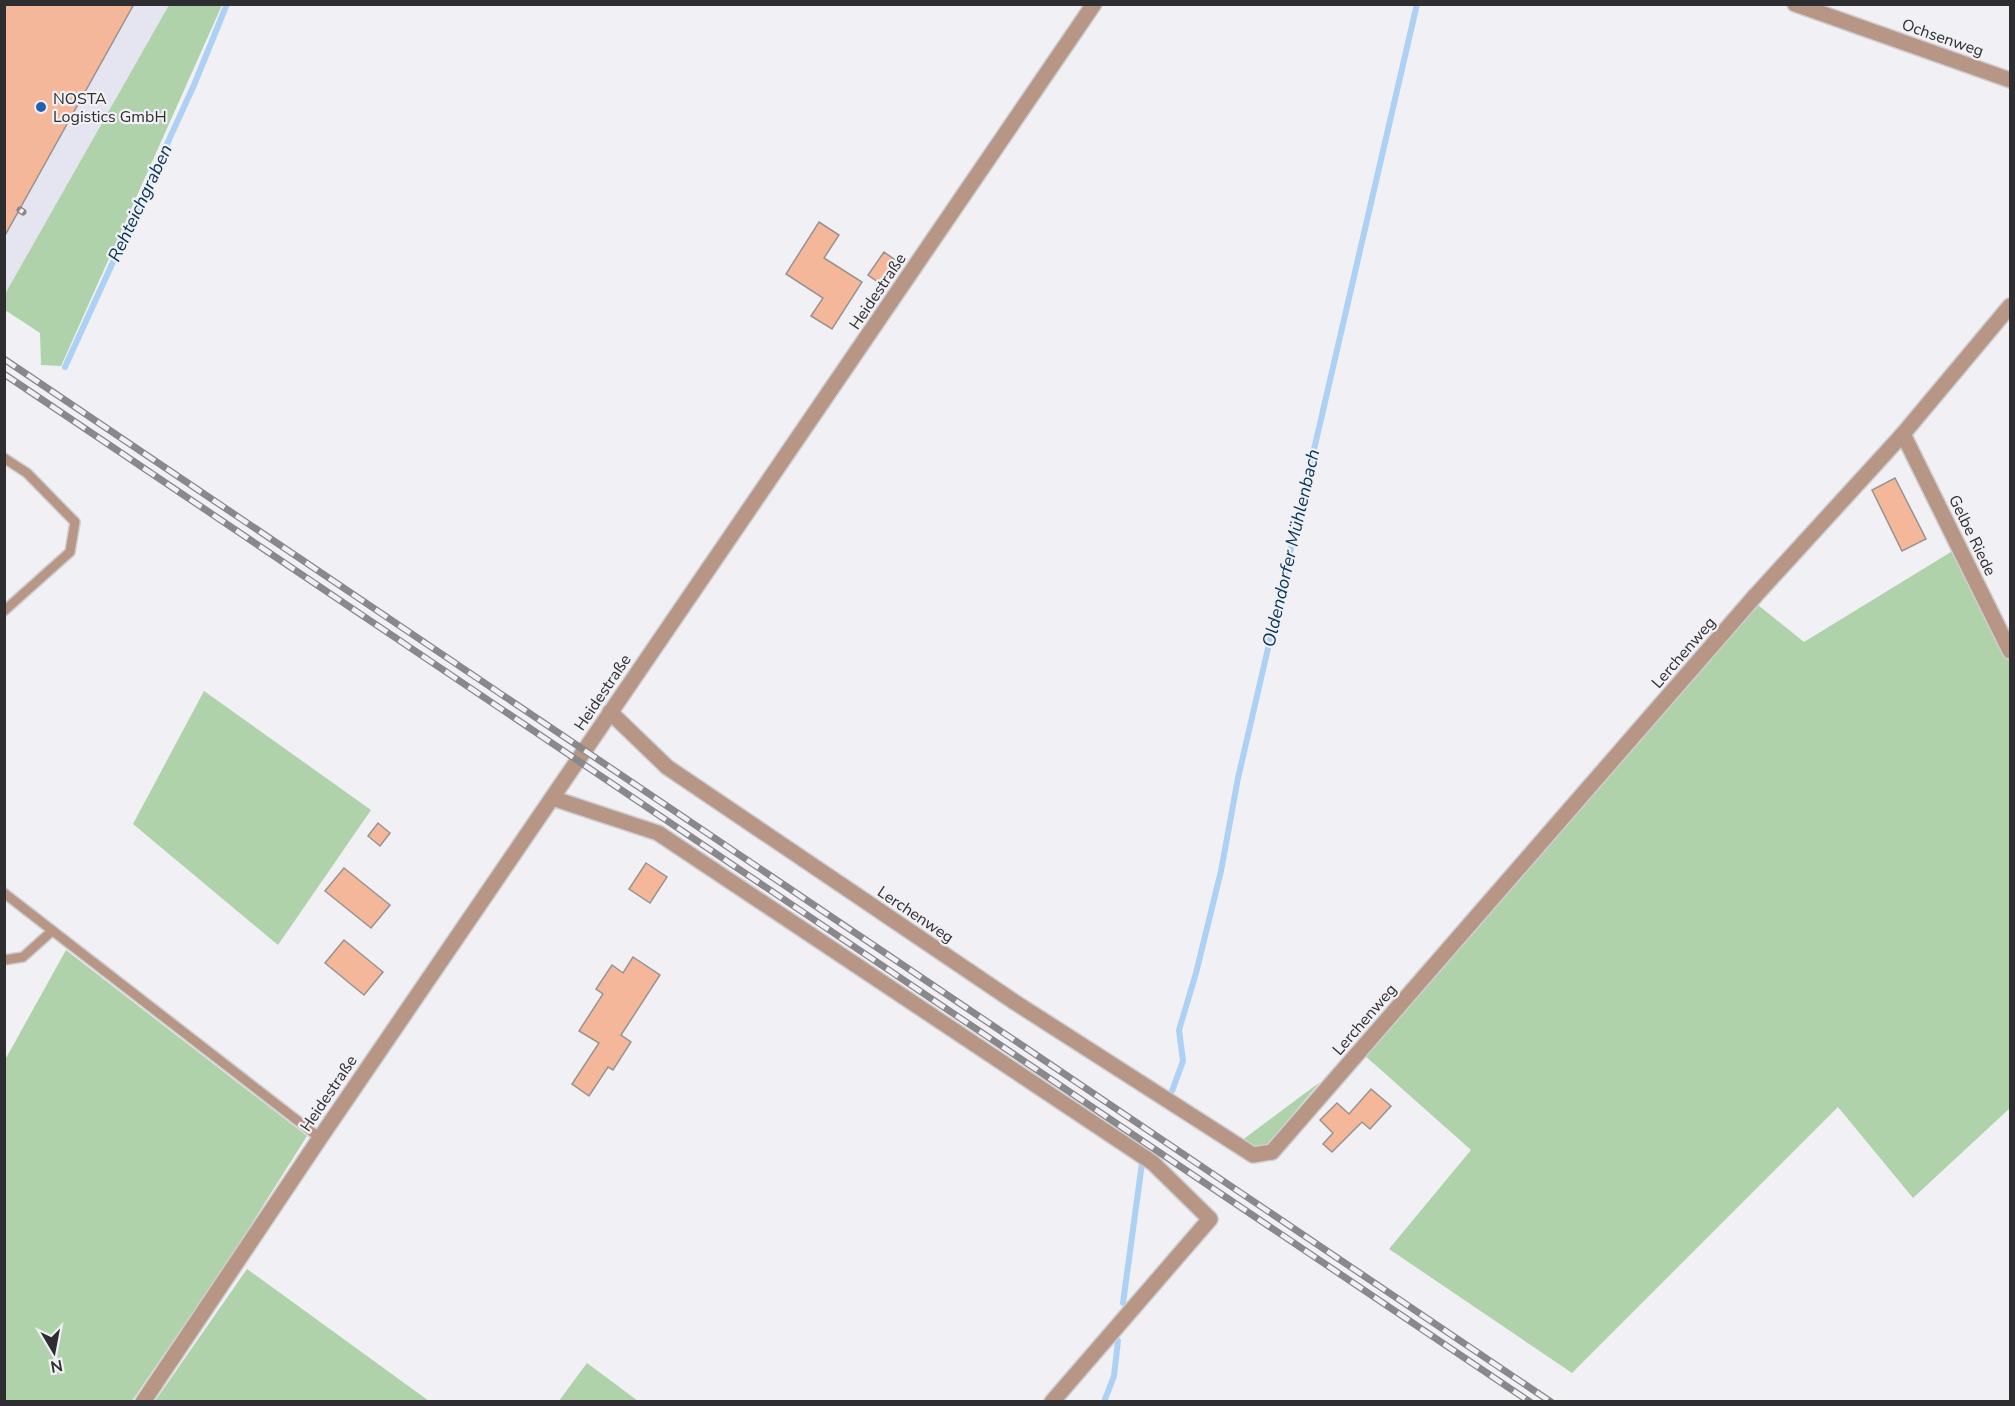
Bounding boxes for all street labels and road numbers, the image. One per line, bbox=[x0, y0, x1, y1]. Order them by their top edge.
street label: Ochsenweg bbox=[1899, 14, 1987, 62]
street label: Heidestraße bbox=[844, 249, 912, 334]
street label: Gelbe Riede bbox=[1943, 491, 2001, 580]
street label: Lerchenweg bbox=[1647, 612, 1721, 693]
street label: Heidestraße bbox=[569, 650, 637, 735]
street label: Lerchenweg bbox=[873, 881, 958, 949]
street label: Lerchenweg bbox=[1328, 979, 1402, 1060]
street label: Heidestraße bbox=[295, 1051, 363, 1136]

